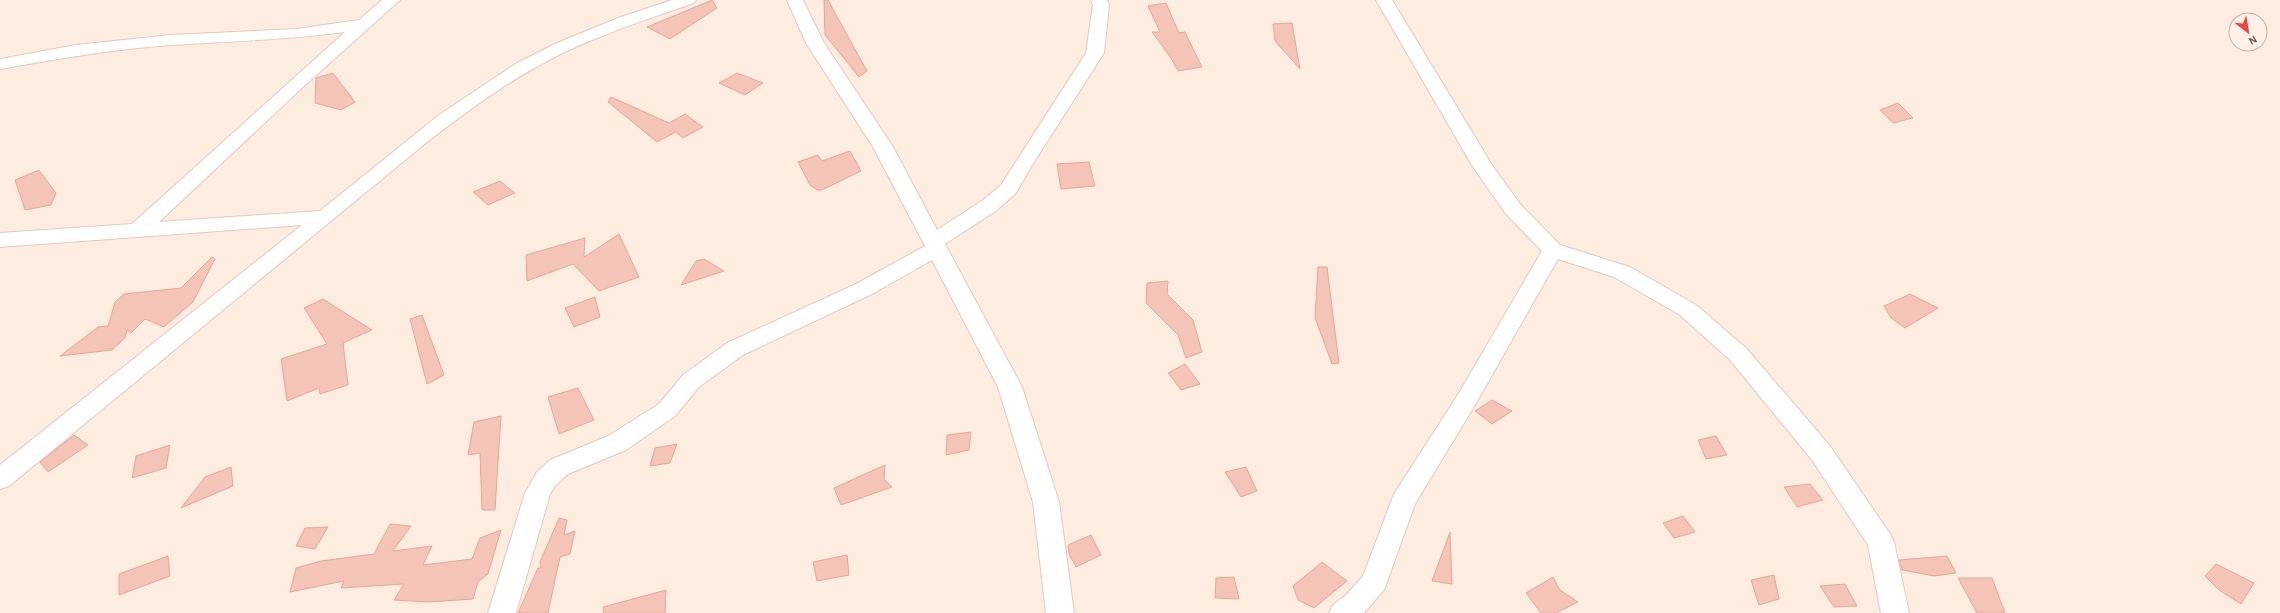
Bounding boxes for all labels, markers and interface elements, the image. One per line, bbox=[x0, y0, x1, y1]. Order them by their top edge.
north arrow bbox=[2228, 12, 2268, 52]
text: N bbox=[2247, 33, 2259, 47]

